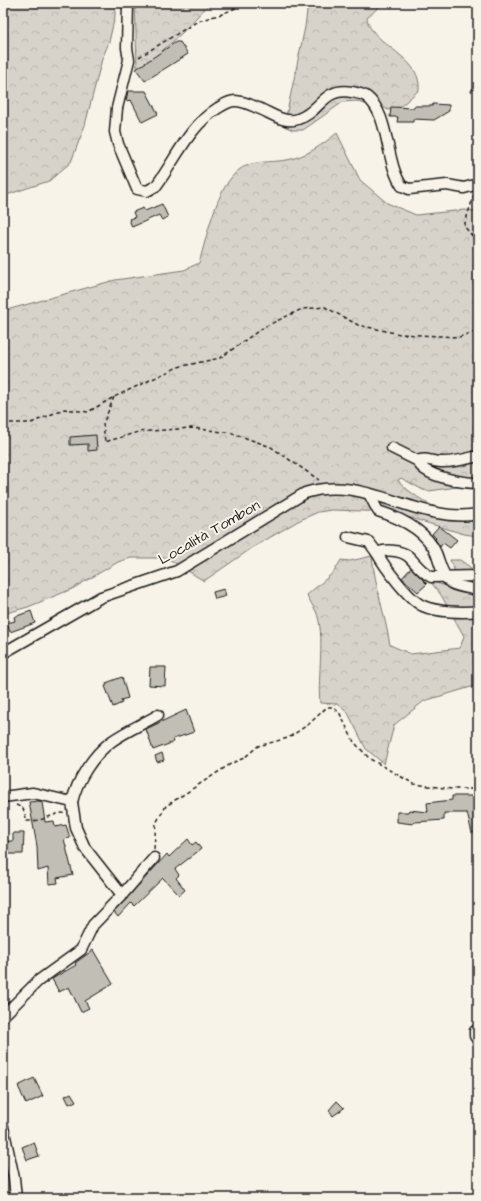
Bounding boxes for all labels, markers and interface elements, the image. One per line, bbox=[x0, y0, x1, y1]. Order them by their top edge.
street label: Località Tombon bbox=[155, 495, 264, 570]

